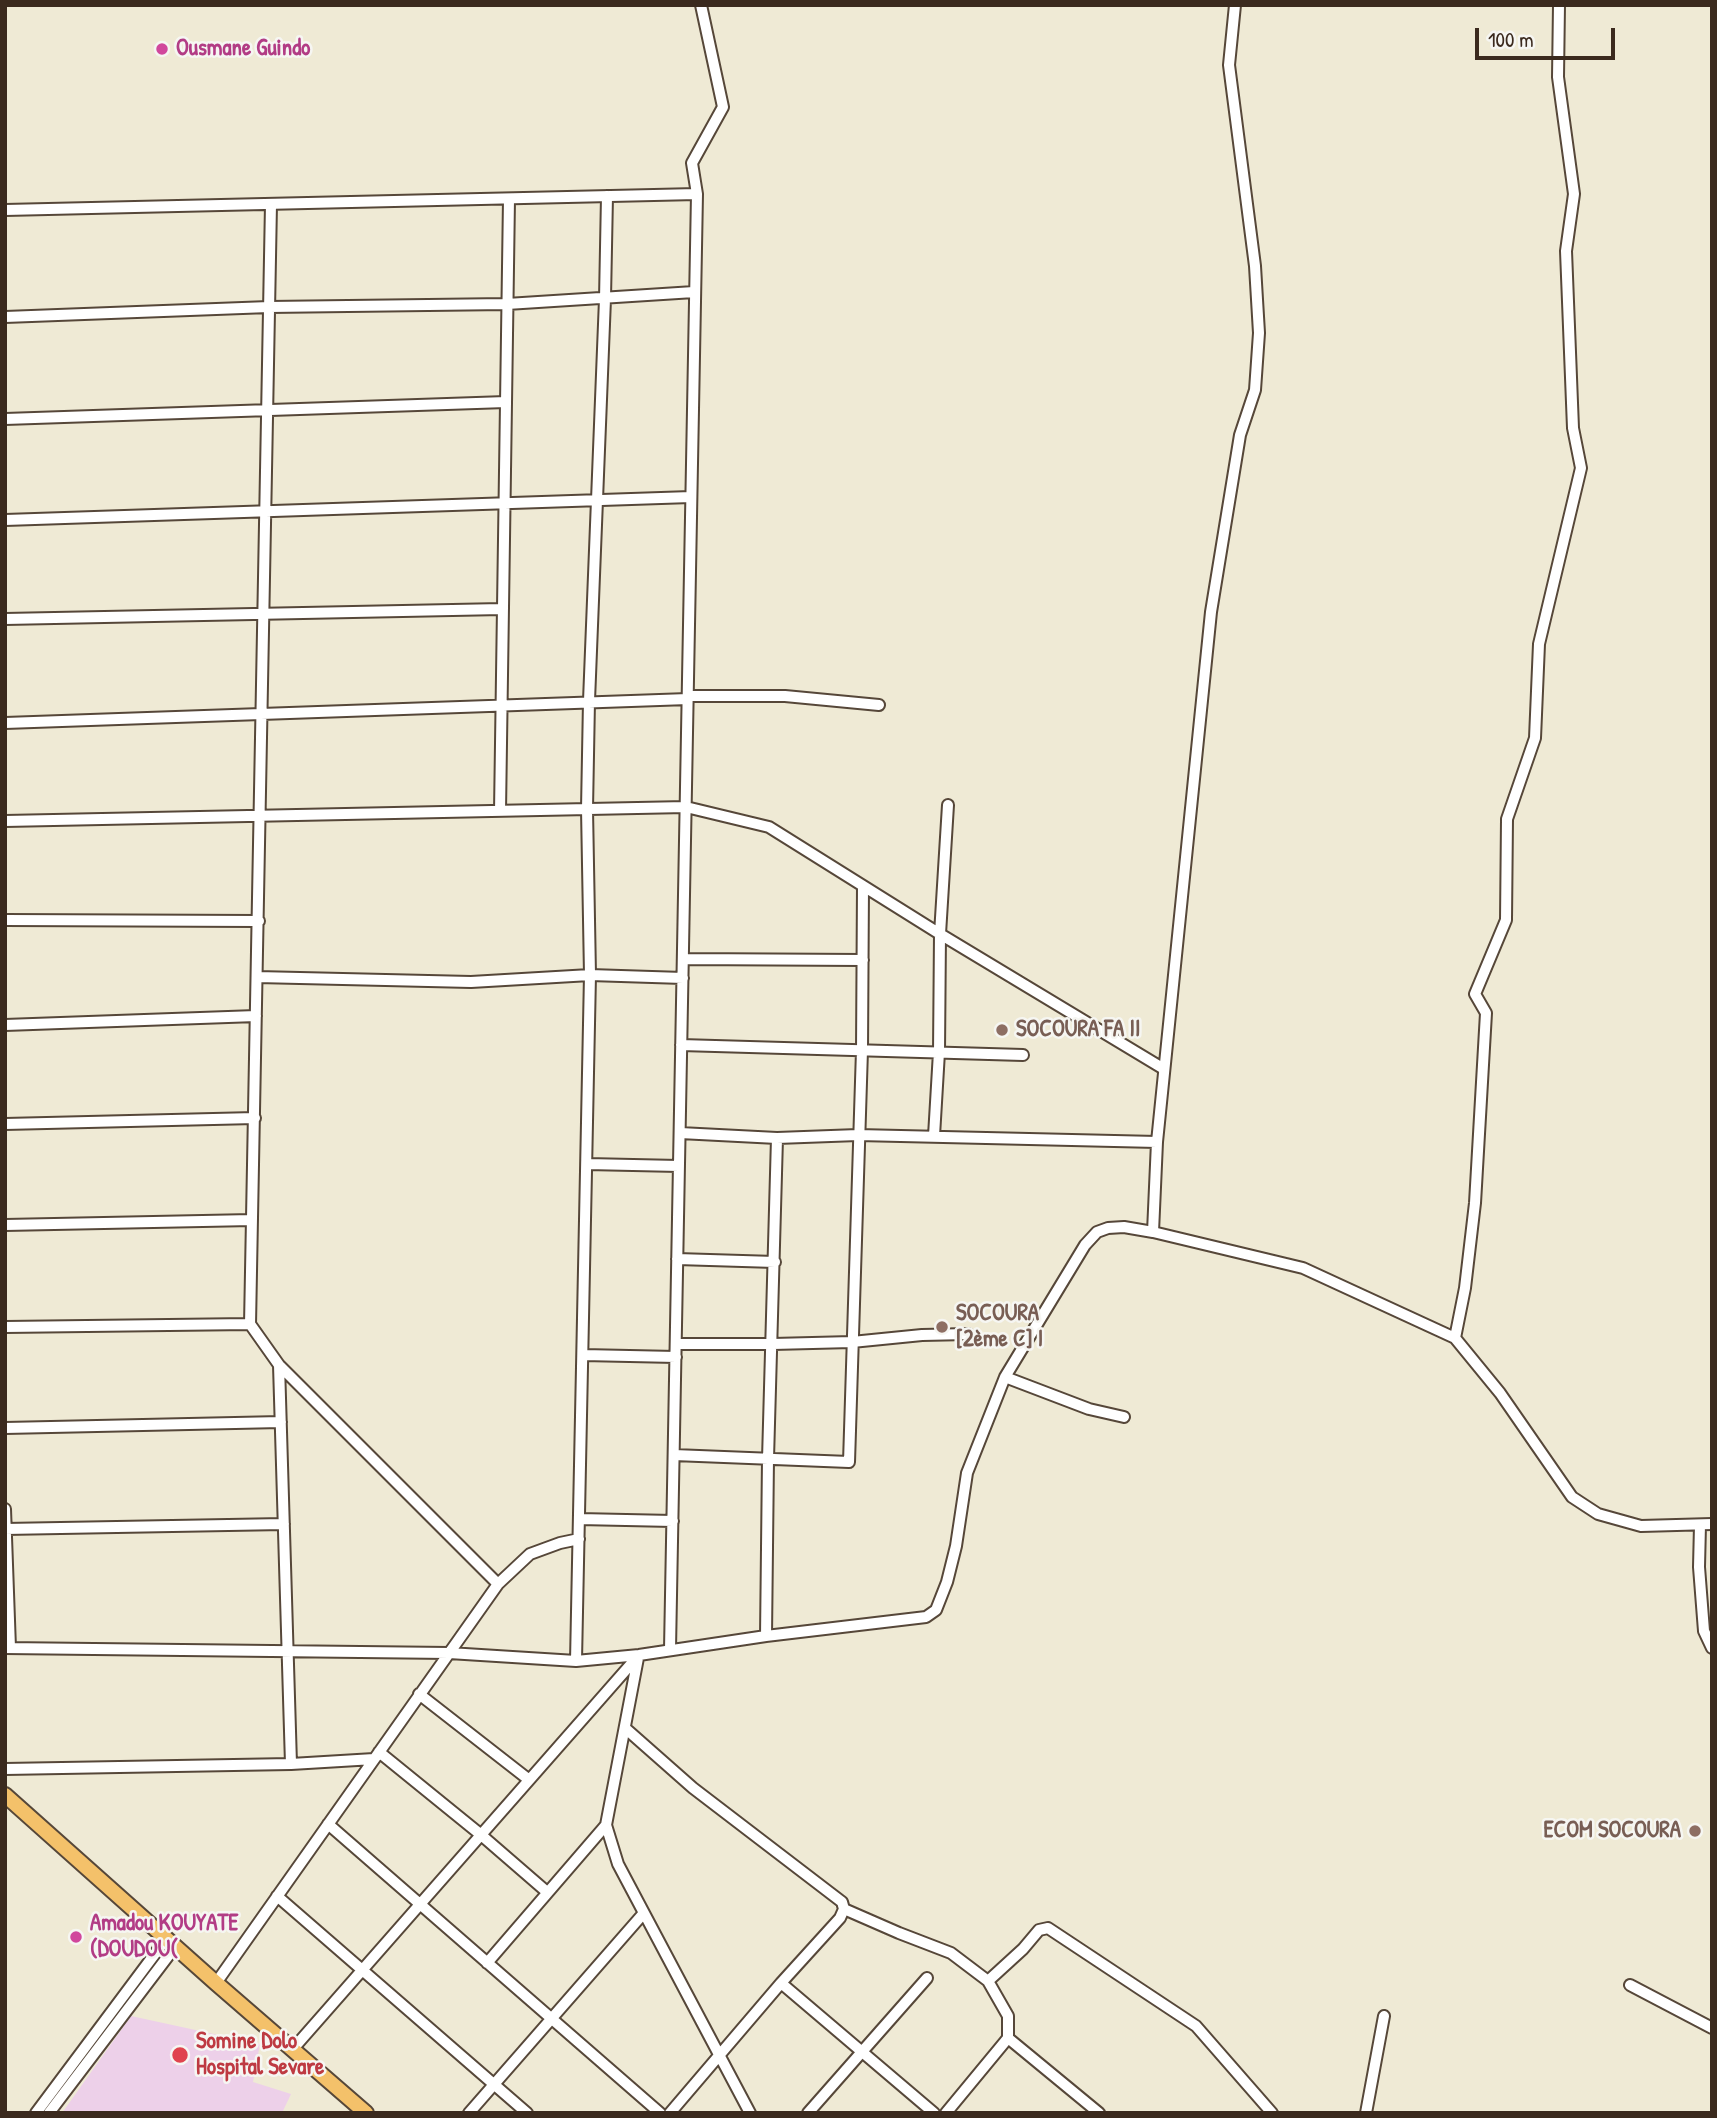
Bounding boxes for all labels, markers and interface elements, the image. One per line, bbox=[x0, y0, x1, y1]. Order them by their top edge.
scale bar bbox=[1479, 14, 1619, 58]
text: 100 m bbox=[1488, 25, 1534, 54]
place label: Ousmane Guindo bbox=[176, 35, 310, 63]
marker: Ousmane Guindo bbox=[154, 41, 170, 57]
place label: SOCOURA FA II bbox=[1016, 1016, 1140, 1044]
marker: SOCOURA FA II bbox=[994, 1022, 1010, 1038]
place label: SOCOURA [2ème C] I bbox=[956, 1300, 1043, 1354]
marker: SOCOURA [2ème C] I bbox=[934, 1319, 950, 1335]
place label: ECOM SOCOURA bbox=[1543, 1817, 1681, 1845]
marker: ECOM SOCOURA bbox=[1687, 1823, 1703, 1839]
place label: Amadou KOUYATE (DOUDOU( bbox=[90, 1910, 238, 1964]
marker: Amadou KOUYATE (DOUDOU( bbox=[68, 1929, 84, 1945]
place label: Somine Dolo Hospital Sevare bbox=[196, 2028, 324, 2082]
marker: Somine Dolo Hospital Sevare bbox=[170, 2045, 190, 2065]

